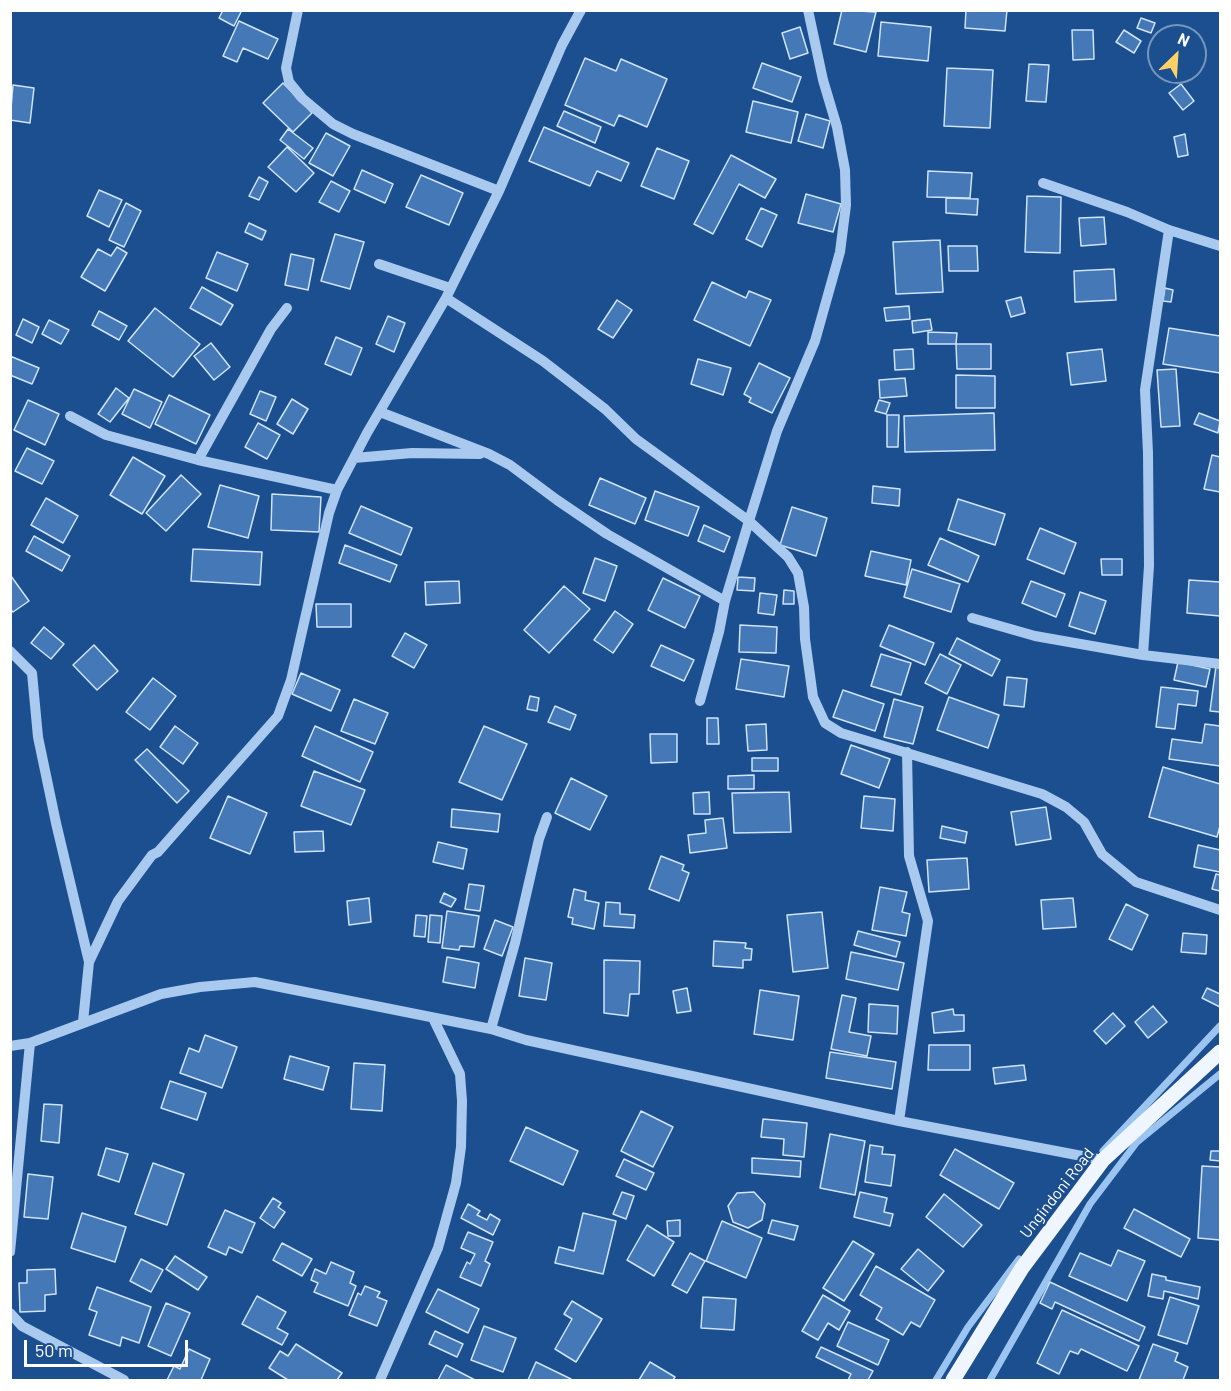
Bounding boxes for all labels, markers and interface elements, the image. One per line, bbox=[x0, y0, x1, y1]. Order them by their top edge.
north arrow bbox=[1147, 24, 1207, 84]
text: N bbox=[1175, 28, 1193, 50]
street label: Ungindoni Road bbox=[1016, 1144, 1098, 1242]
scale bar bbox=[27, 1328, 190, 1366]
text: 50 m bbox=[35, 1339, 73, 1361]

